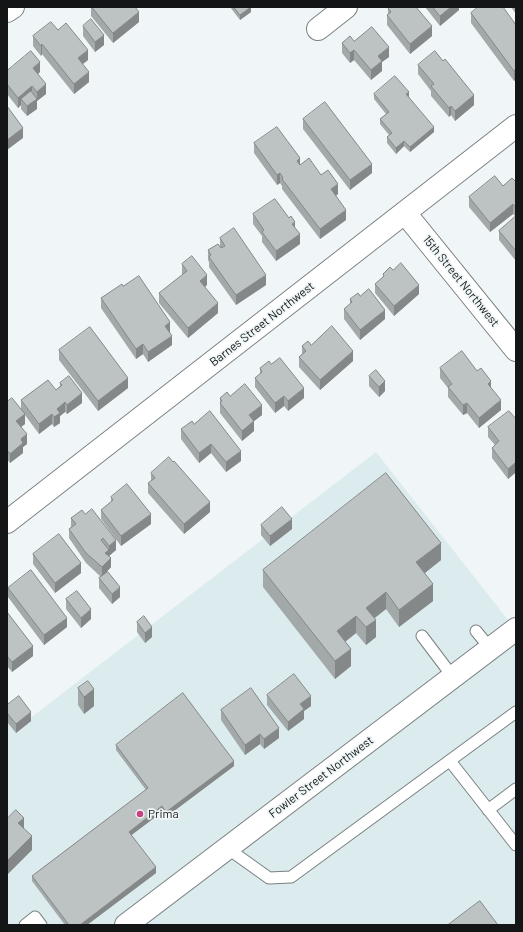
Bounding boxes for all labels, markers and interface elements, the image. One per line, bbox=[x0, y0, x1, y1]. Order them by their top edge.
street label: 15th Street Northwest bbox=[420, 232, 502, 330]
street label: Barnes Street Northwest bbox=[207, 279, 317, 369]
street label: Fowler Street Northwest bbox=[266, 733, 376, 821]
place label: Prima bbox=[148, 807, 179, 821]
marker: Prima bbox=[135, 809, 145, 819]

